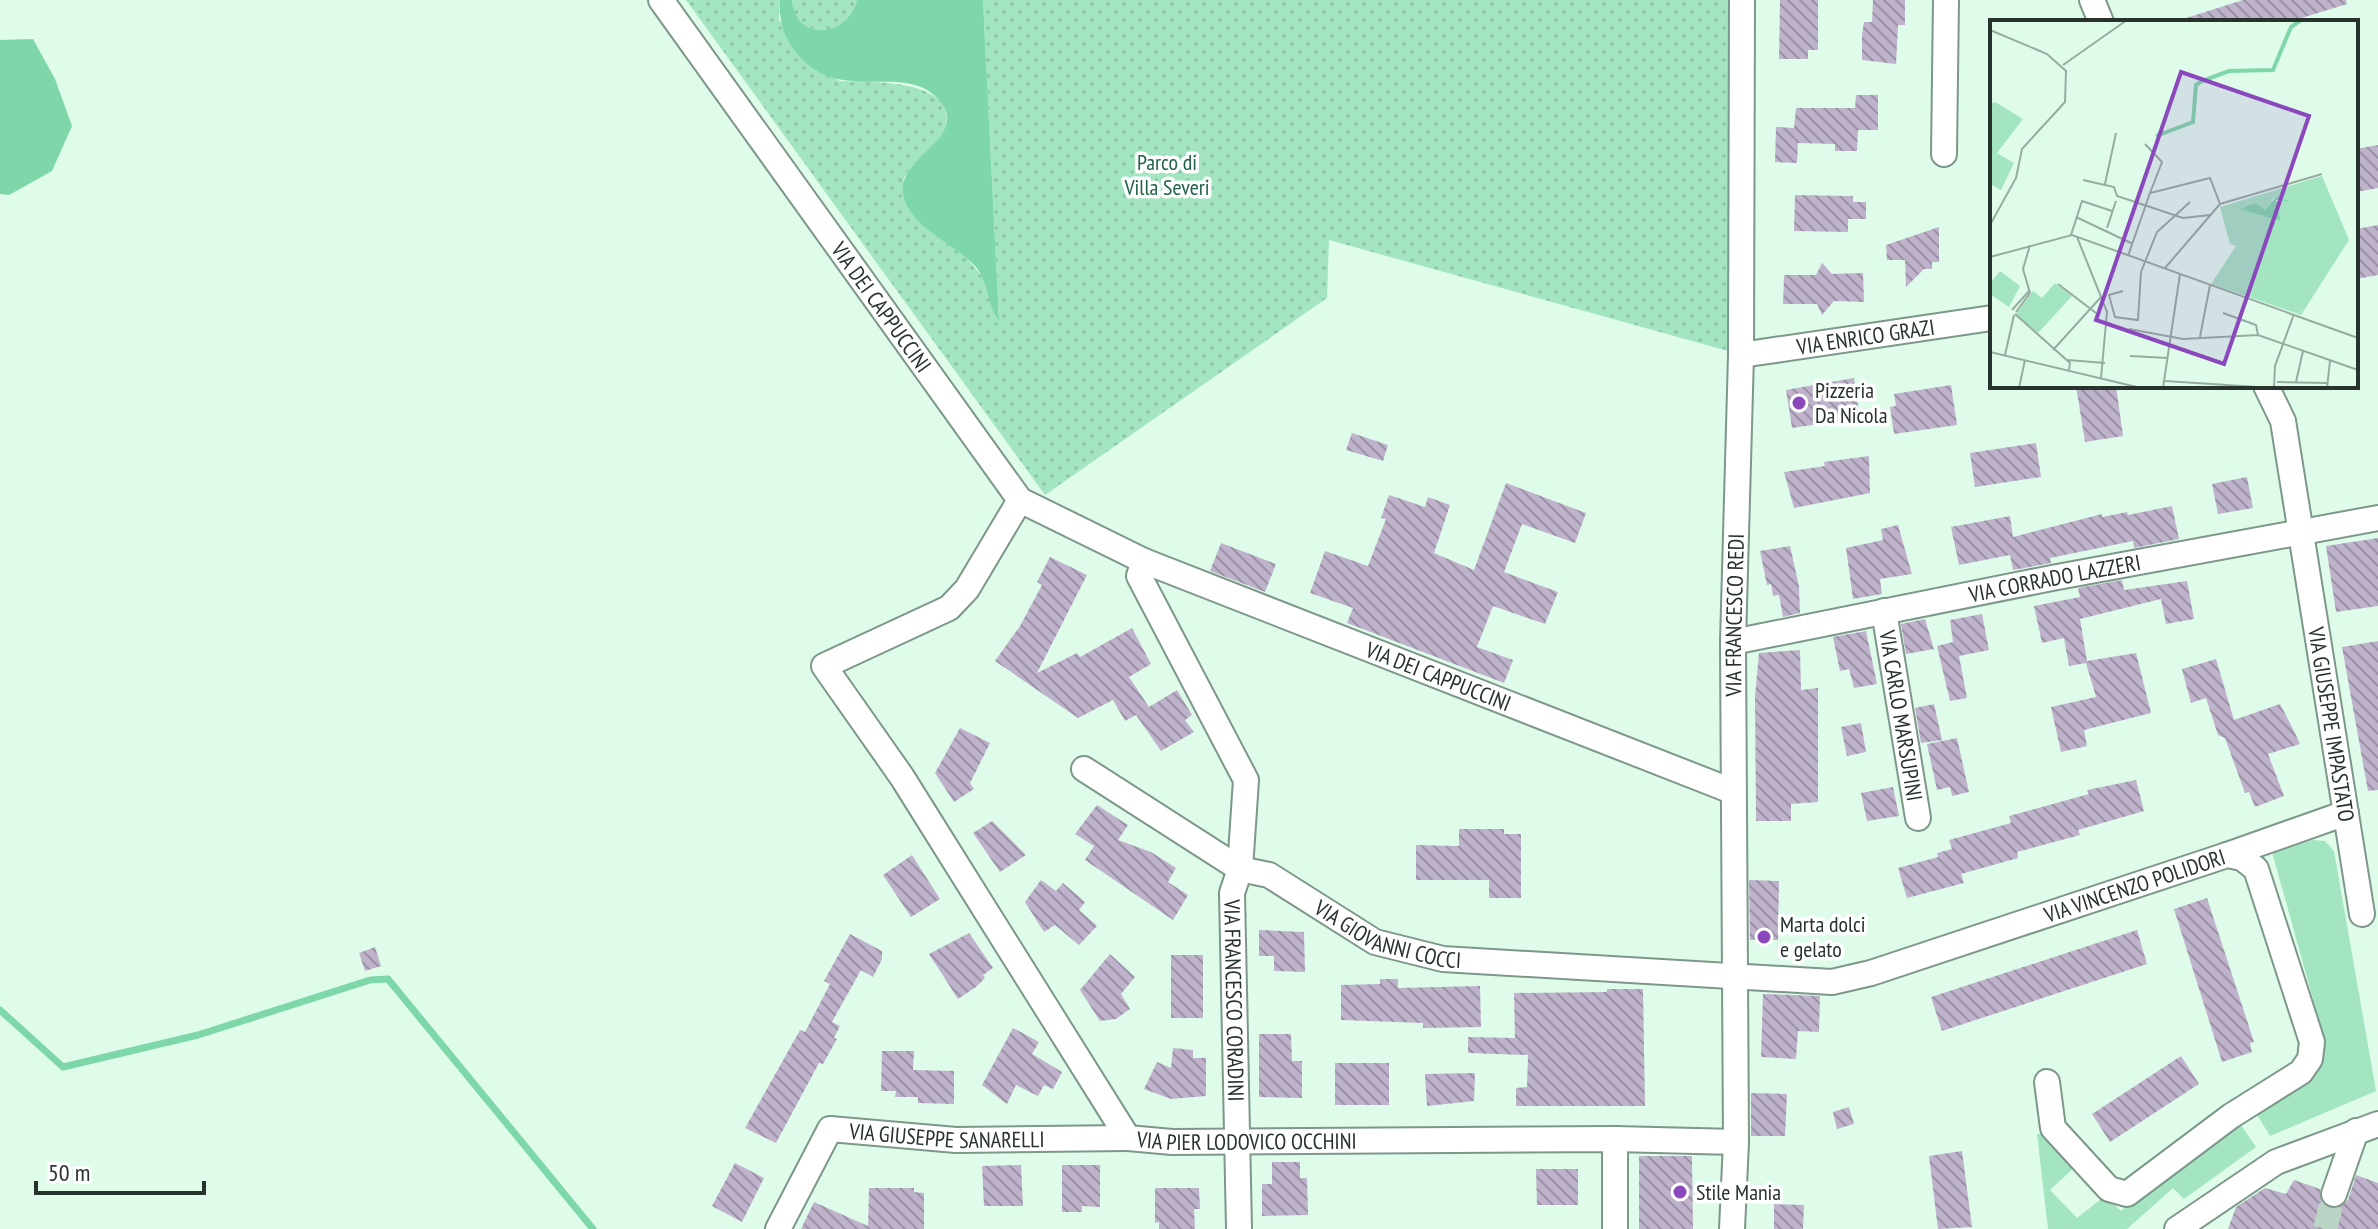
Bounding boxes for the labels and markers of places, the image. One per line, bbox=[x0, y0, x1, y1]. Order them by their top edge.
place label: Pizzeria Da Nicola bbox=[1815, 376, 1888, 429]
marker: Pizzeria Da Nicola bbox=[1790, 394, 1808, 412]
place label: Marta dolci e gelato bbox=[1780, 910, 1866, 963]
marker: Marta dolci e gelato bbox=[1755, 928, 1773, 946]
place label: Stile Mania bbox=[1696, 1178, 1781, 1206]
marker: Stile Mania bbox=[1671, 1183, 1689, 1201]

